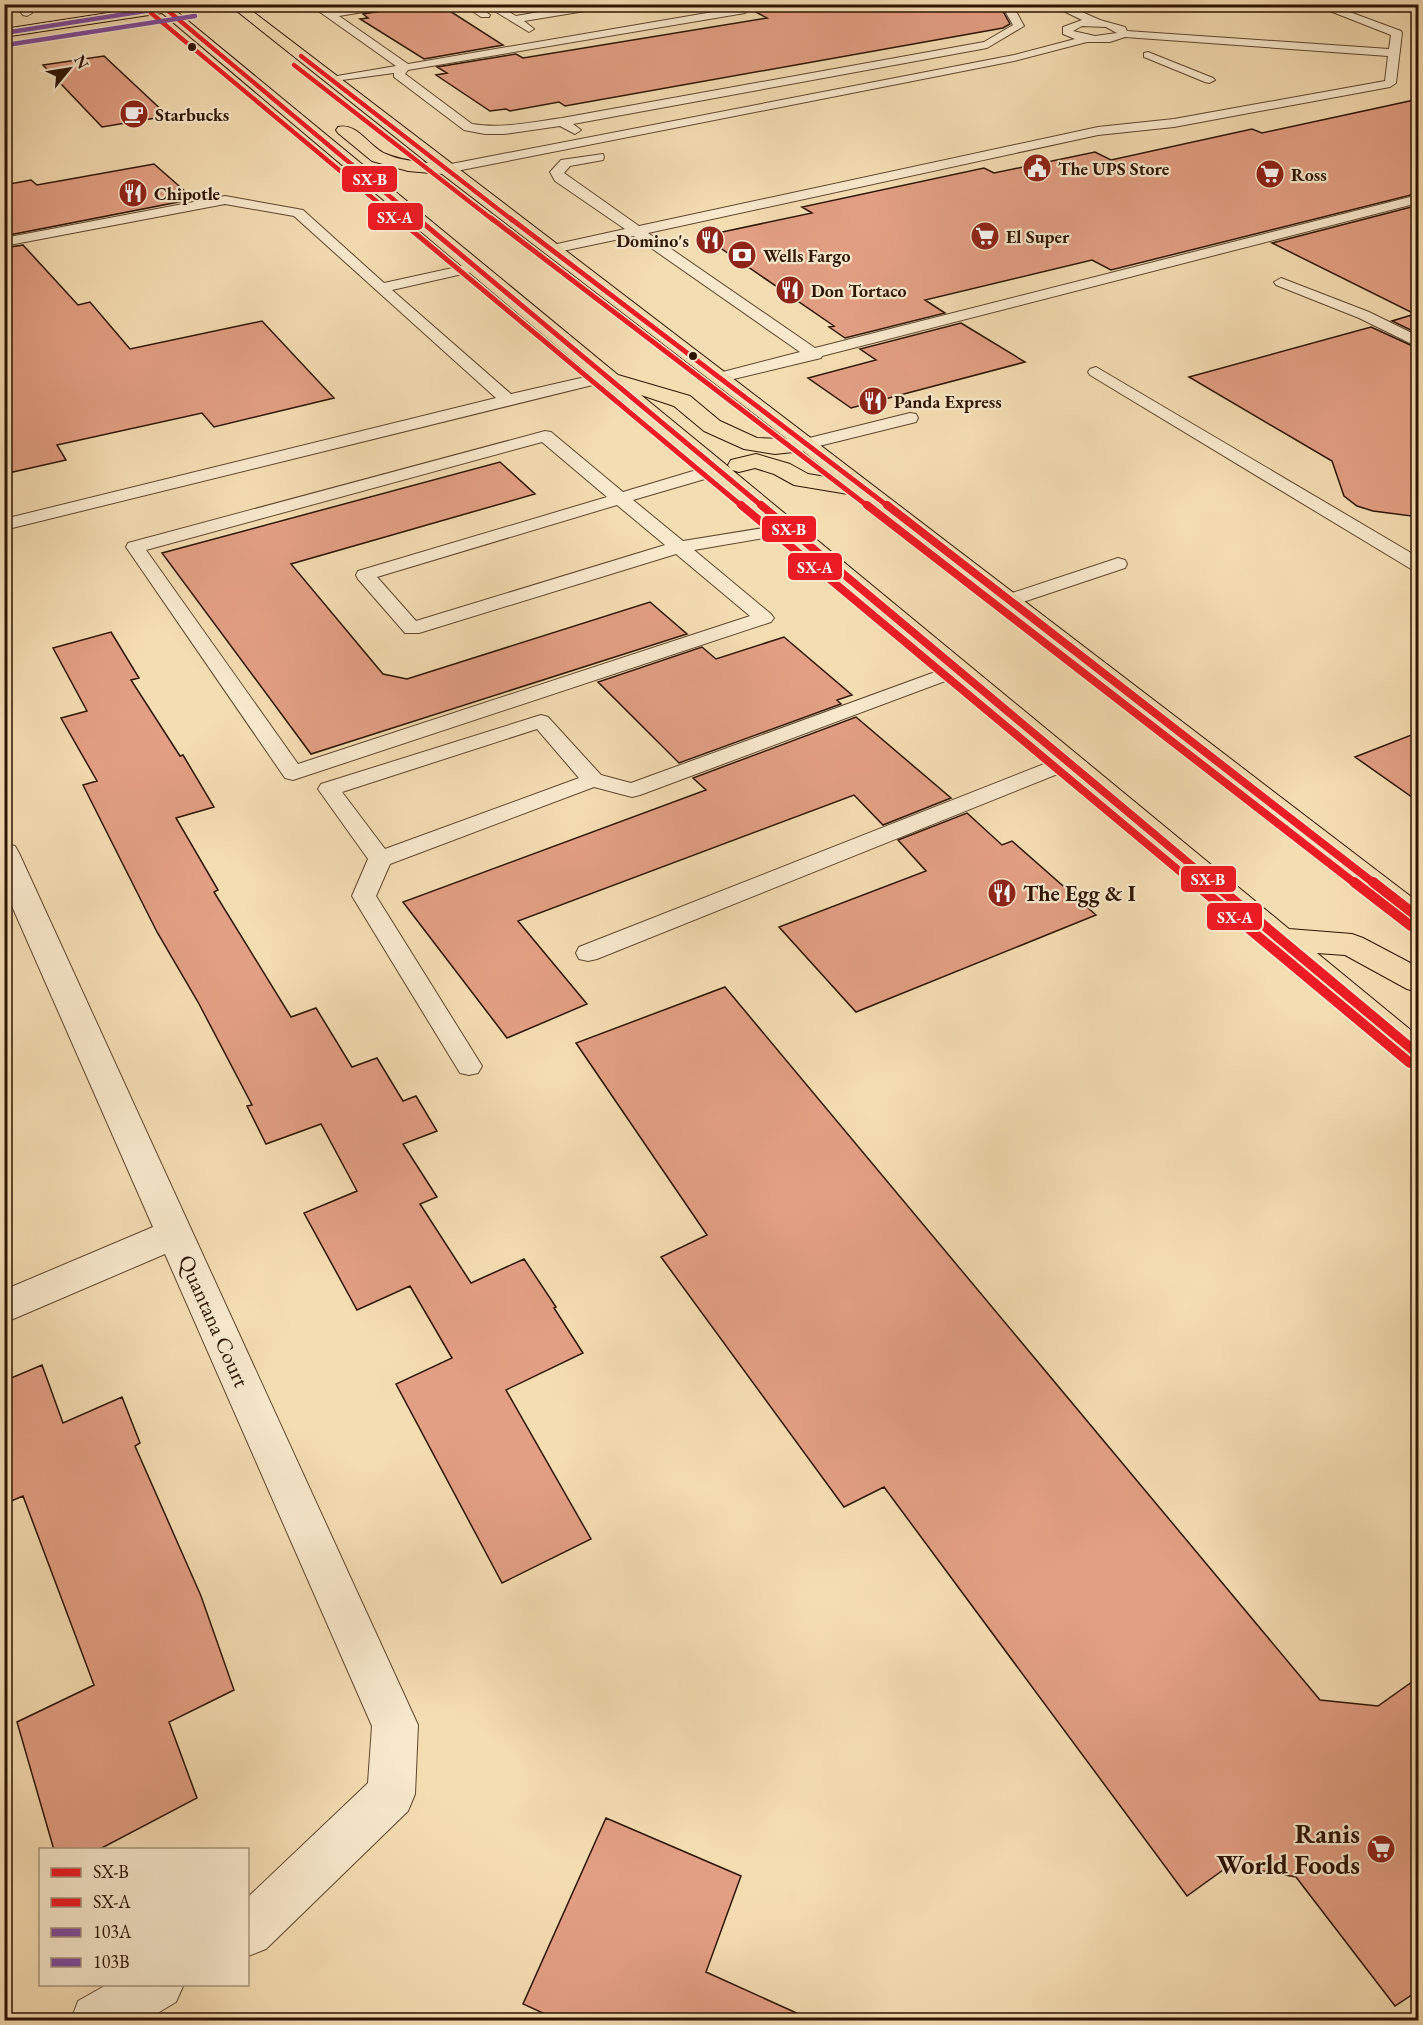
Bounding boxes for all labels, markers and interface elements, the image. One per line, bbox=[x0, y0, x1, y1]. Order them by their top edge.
north arrow bbox=[39, 39, 99, 99]
unlabelled marker bbox=[186, 41, 198, 53]
text: N bbox=[69, 51, 94, 73]
cafe icon: Starbucks bbox=[118, 98, 150, 130]
place label: Starbucks bbox=[155, 103, 229, 126]
public building icon: The UPS Store bbox=[1021, 152, 1053, 184]
place label: The UPS Store bbox=[1058, 157, 1170, 180]
supermarket icon: Ross bbox=[1254, 158, 1286, 190]
place label: Ross bbox=[1291, 163, 1327, 186]
line badge: SX-B bbox=[341, 165, 398, 193]
text: SX-B bbox=[353, 169, 387, 190]
restaurant icon: Chipotle bbox=[117, 177, 149, 209]
place label: Chipotle bbox=[154, 182, 221, 205]
line badge: SX-A bbox=[367, 202, 424, 231]
text: SX-A bbox=[377, 207, 413, 228]
supermarket icon: El Super bbox=[969, 220, 1001, 252]
restaurant icon: Domino's bbox=[694, 224, 726, 256]
place label: El Super bbox=[1006, 225, 1070, 248]
place label: Domino's bbox=[616, 229, 689, 252]
bank icon: Wells Fargo bbox=[726, 239, 758, 271]
place label: Wells Fargo bbox=[763, 244, 850, 267]
restaurant icon: Don Tortaco bbox=[774, 274, 806, 306]
place label: Don Tortaco bbox=[811, 279, 907, 302]
unlabelled marker bbox=[687, 350, 699, 362]
restaurant icon: Panda Express bbox=[857, 385, 889, 417]
place label: Panda Express bbox=[894, 390, 1002, 413]
line badge: SX-B bbox=[761, 515, 817, 543]
text: SX-B bbox=[772, 519, 806, 540]
line badge: SX-A bbox=[787, 552, 843, 581]
text: SX-A bbox=[797, 557, 833, 578]
line badge: SX-B bbox=[1180, 865, 1237, 893]
text: SX-B bbox=[1191, 869, 1225, 890]
restaurant icon: The Egg & I bbox=[986, 877, 1018, 909]
place label: The Egg & I bbox=[1023, 879, 1136, 908]
line badge: SX-A bbox=[1206, 902, 1263, 931]
text: SX-A bbox=[1217, 907, 1253, 928]
street label: Quantana Court bbox=[172, 1250, 256, 1392]
place label: Ranis World Foods bbox=[1217, 1816, 1360, 1882]
supermarket icon: Ranis World Foods bbox=[1365, 1833, 1397, 1865]
legend bbox=[39, 1848, 249, 1986]
text: SX-B bbox=[93, 1860, 129, 1883]
text: SX-A bbox=[93, 1890, 131, 1913]
text: 103A bbox=[93, 1920, 132, 1943]
text: 103B bbox=[93, 1950, 130, 1973]

